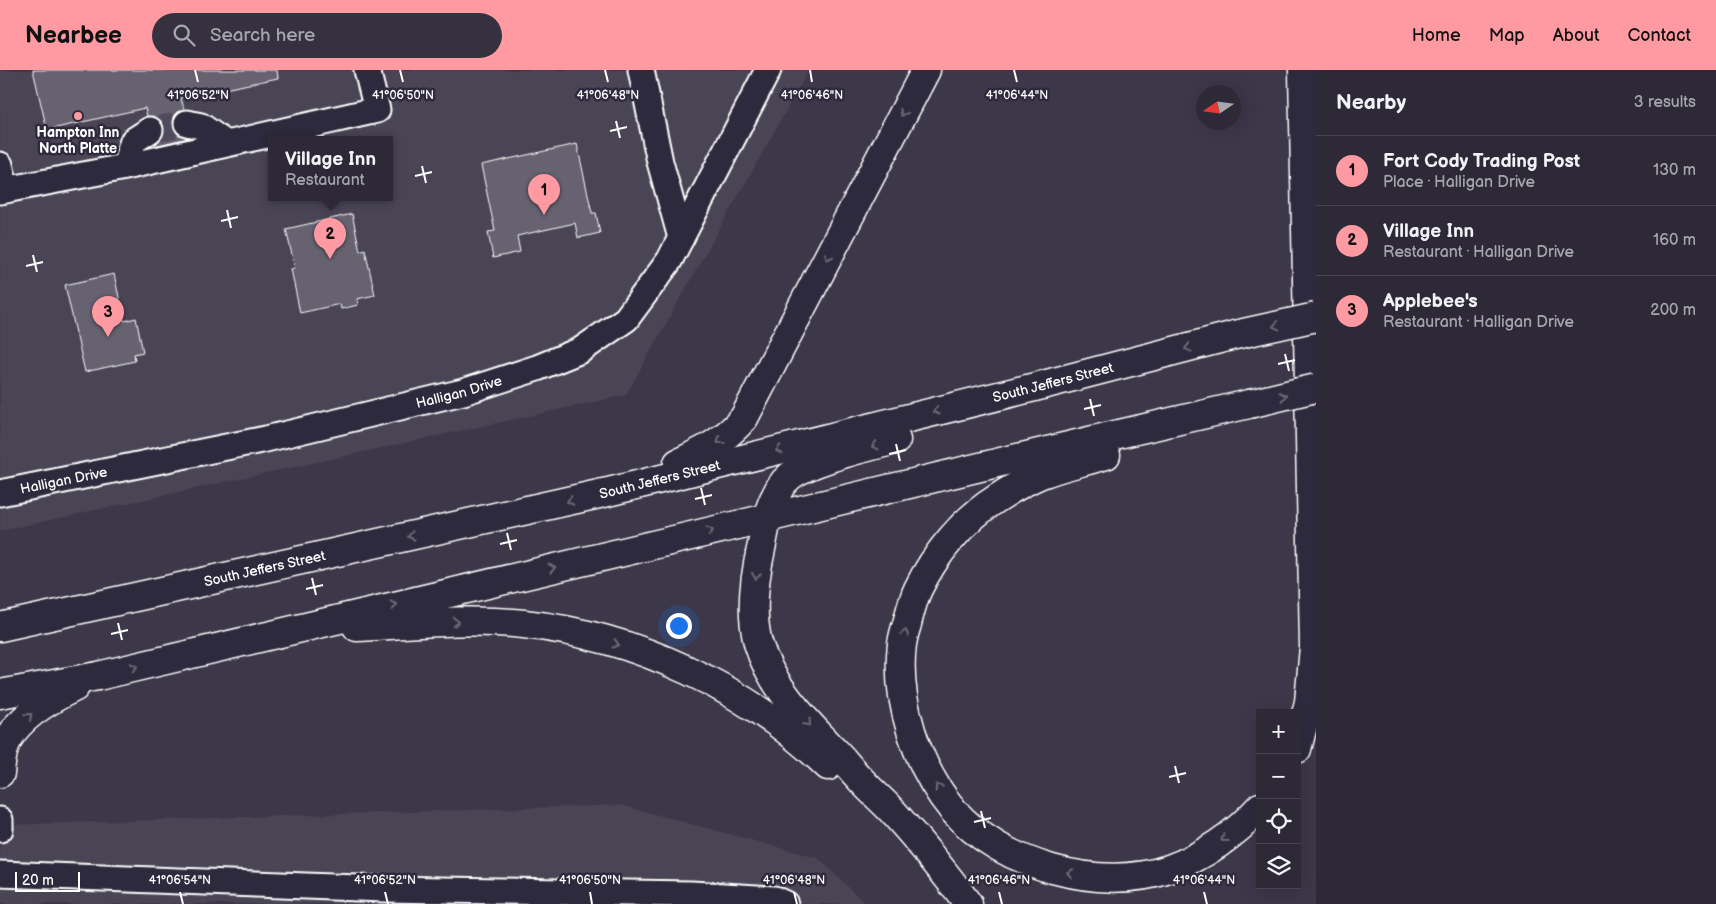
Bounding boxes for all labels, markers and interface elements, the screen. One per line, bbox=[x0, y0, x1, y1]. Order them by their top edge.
search box bbox=[152, 13, 502, 58]
text: Nearbee bbox=[25, 21, 122, 50]
icon: search bbox=[170, 21, 198, 49]
text: Search here bbox=[210, 24, 315, 47]
text: Home bbox=[1412, 25, 1461, 46]
text: Map bbox=[1489, 25, 1525, 46]
text: About bbox=[1553, 25, 1600, 46]
text: Contact bbox=[1628, 25, 1691, 46]
north arrow bbox=[1196, 85, 1241, 130]
text: 41°06'52"N bbox=[167, 88, 229, 103]
text: 41°06'50"N bbox=[372, 88, 434, 103]
text: 41°06'48"N bbox=[577, 88, 639, 103]
text: 41°06'46"N bbox=[781, 88, 843, 103]
text: 41°06'44"N bbox=[986, 88, 1048, 103]
text: Nearby bbox=[1336, 90, 1406, 115]
text: 3 results bbox=[1634, 93, 1696, 112]
one-way arrow bbox=[899, 108, 909, 117]
marker: Hampton Inn North Platte bbox=[72, 110, 84, 122]
place label: Hampton Inn North Platte bbox=[37, 124, 120, 157]
popup bbox=[268, 136, 393, 201]
text: Village Inn bbox=[285, 148, 376, 171]
text: Fort Cody Trading Post bbox=[1383, 150, 1580, 173]
text: 1 bbox=[1349, 161, 1355, 180]
text: 130 m bbox=[1653, 161, 1696, 180]
text: Restaurant bbox=[285, 171, 365, 190]
text: Place · Halligan Drive bbox=[1383, 173, 1535, 192]
pin: 1 bbox=[528, 174, 560, 215]
pin: 2 bbox=[314, 218, 346, 259]
text: Village Inn bbox=[1383, 220, 1474, 243]
text: 2 bbox=[1347, 231, 1357, 250]
text: 160 m bbox=[1653, 231, 1696, 250]
text: Restaurant · Halligan Drive bbox=[1383, 243, 1574, 262]
one-way arrow bbox=[824, 252, 834, 261]
text: Applebee's bbox=[1383, 290, 1478, 313]
pin: 3 bbox=[92, 296, 124, 337]
text: 3 bbox=[1347, 301, 1357, 320]
text: 200 m bbox=[1650, 301, 1696, 320]
text: Restaurant · Halligan Drive bbox=[1383, 313, 1574, 332]
one-way arrow bbox=[1271, 320, 1280, 331]
one-way arrow bbox=[1184, 342, 1192, 352]
street label: South Jeffers Street bbox=[991, 358, 1116, 406]
street label: Halligan Drive bbox=[414, 371, 504, 411]
one-way arrow bbox=[1278, 391, 1287, 402]
one-way arrow bbox=[933, 406, 941, 416]
one-way arrow bbox=[716, 435, 726, 444]
one-way arrow bbox=[871, 440, 879, 450]
one-way arrow bbox=[774, 444, 783, 455]
street label: South Jeffers Street bbox=[598, 456, 723, 502]
street label: Halligan Drive bbox=[19, 463, 109, 497]
one-way arrow bbox=[565, 495, 574, 506]
one-way arrow bbox=[706, 526, 715, 537]
one-way arrow bbox=[406, 530, 415, 541]
street label: South Jeffers Street bbox=[202, 546, 328, 590]
one-way arrow bbox=[548, 563, 557, 574]
one-way arrow bbox=[751, 572, 762, 580]
one-way arrow bbox=[389, 600, 398, 611]
your location bbox=[666, 613, 692, 639]
one-way arrow bbox=[452, 616, 460, 627]
one-way arrow bbox=[899, 629, 909, 637]
one-way arrow bbox=[612, 638, 621, 649]
one-way arrow bbox=[129, 662, 138, 673]
map controls bbox=[1256, 709, 1301, 889]
button: + bbox=[1256, 709, 1301, 754]
one-way arrow bbox=[24, 713, 33, 722]
one-way arrow bbox=[802, 717, 811, 726]
button: − bbox=[1256, 754, 1301, 799]
one-way arrow bbox=[935, 784, 944, 793]
button: locate bbox=[1256, 799, 1301, 844]
one-way arrow bbox=[1220, 833, 1229, 842]
button: layers bbox=[1256, 844, 1301, 889]
one-way arrow bbox=[1066, 868, 1074, 878]
scale bar bbox=[15, 869, 80, 892]
text: 20 m bbox=[22, 872, 54, 889]
text: 41°06'54"N bbox=[149, 873, 211, 888]
text: 41°06'52"N bbox=[354, 873, 416, 888]
text: 41°06'50"N bbox=[559, 873, 621, 888]
text: 41°06'48"N bbox=[763, 873, 825, 888]
text: 41°06'46"N bbox=[968, 873, 1030, 888]
text: 41°06'44"N bbox=[1173, 873, 1235, 888]

